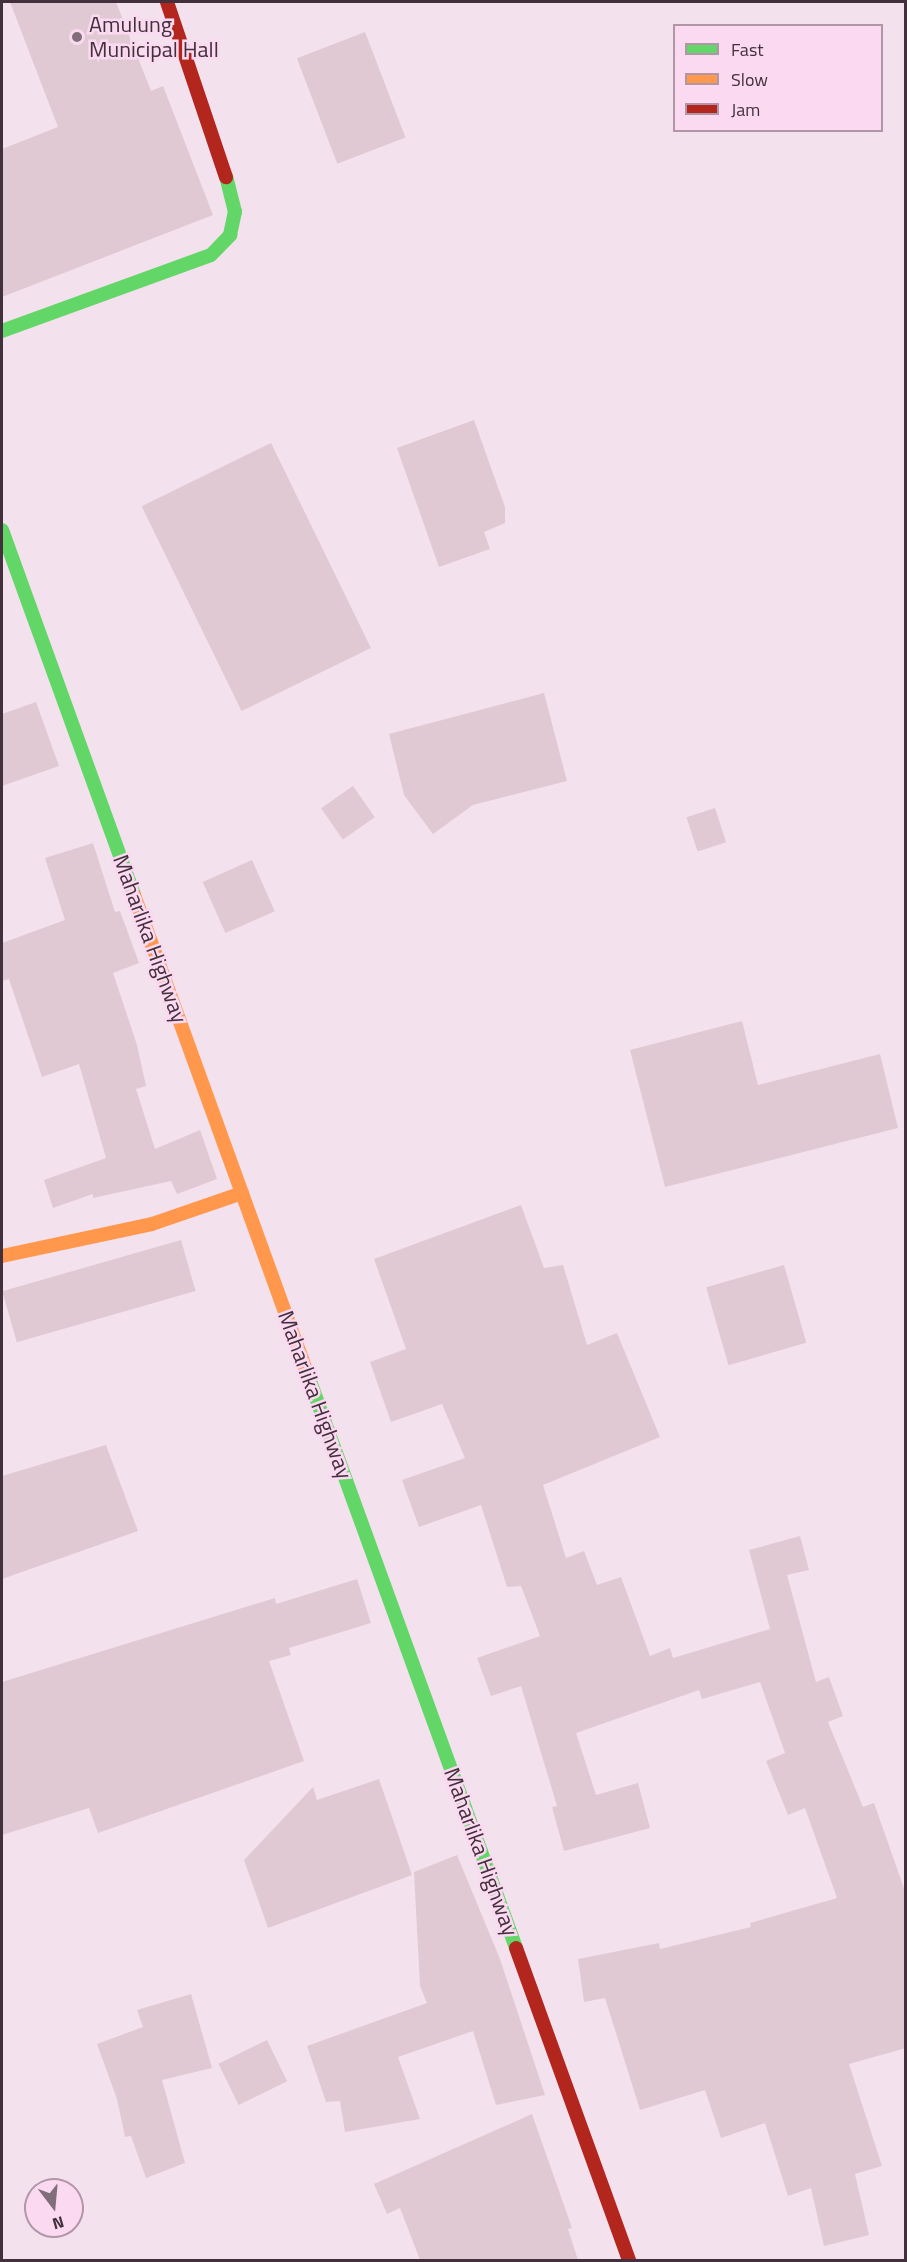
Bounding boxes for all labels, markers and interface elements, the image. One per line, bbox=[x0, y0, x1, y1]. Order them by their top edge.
place label: Amulung Municipal Hall bbox=[89, 11, 219, 62]
legend bbox=[673, 24, 883, 132]
marker: Amulung Municipal Hall bbox=[70, 30, 84, 44]
text: Fast bbox=[731, 36, 764, 63]
text: Slow bbox=[731, 66, 768, 93]
text: Jam bbox=[731, 96, 760, 123]
street label: Maharlika Highway bbox=[107, 851, 193, 1027]
street label: Maharlika Highway bbox=[272, 1307, 358, 1483]
street label: Maharlika Highway bbox=[438, 1764, 524, 1940]
north arrow bbox=[24, 2178, 84, 2238]
text: N bbox=[50, 2210, 67, 2236]

